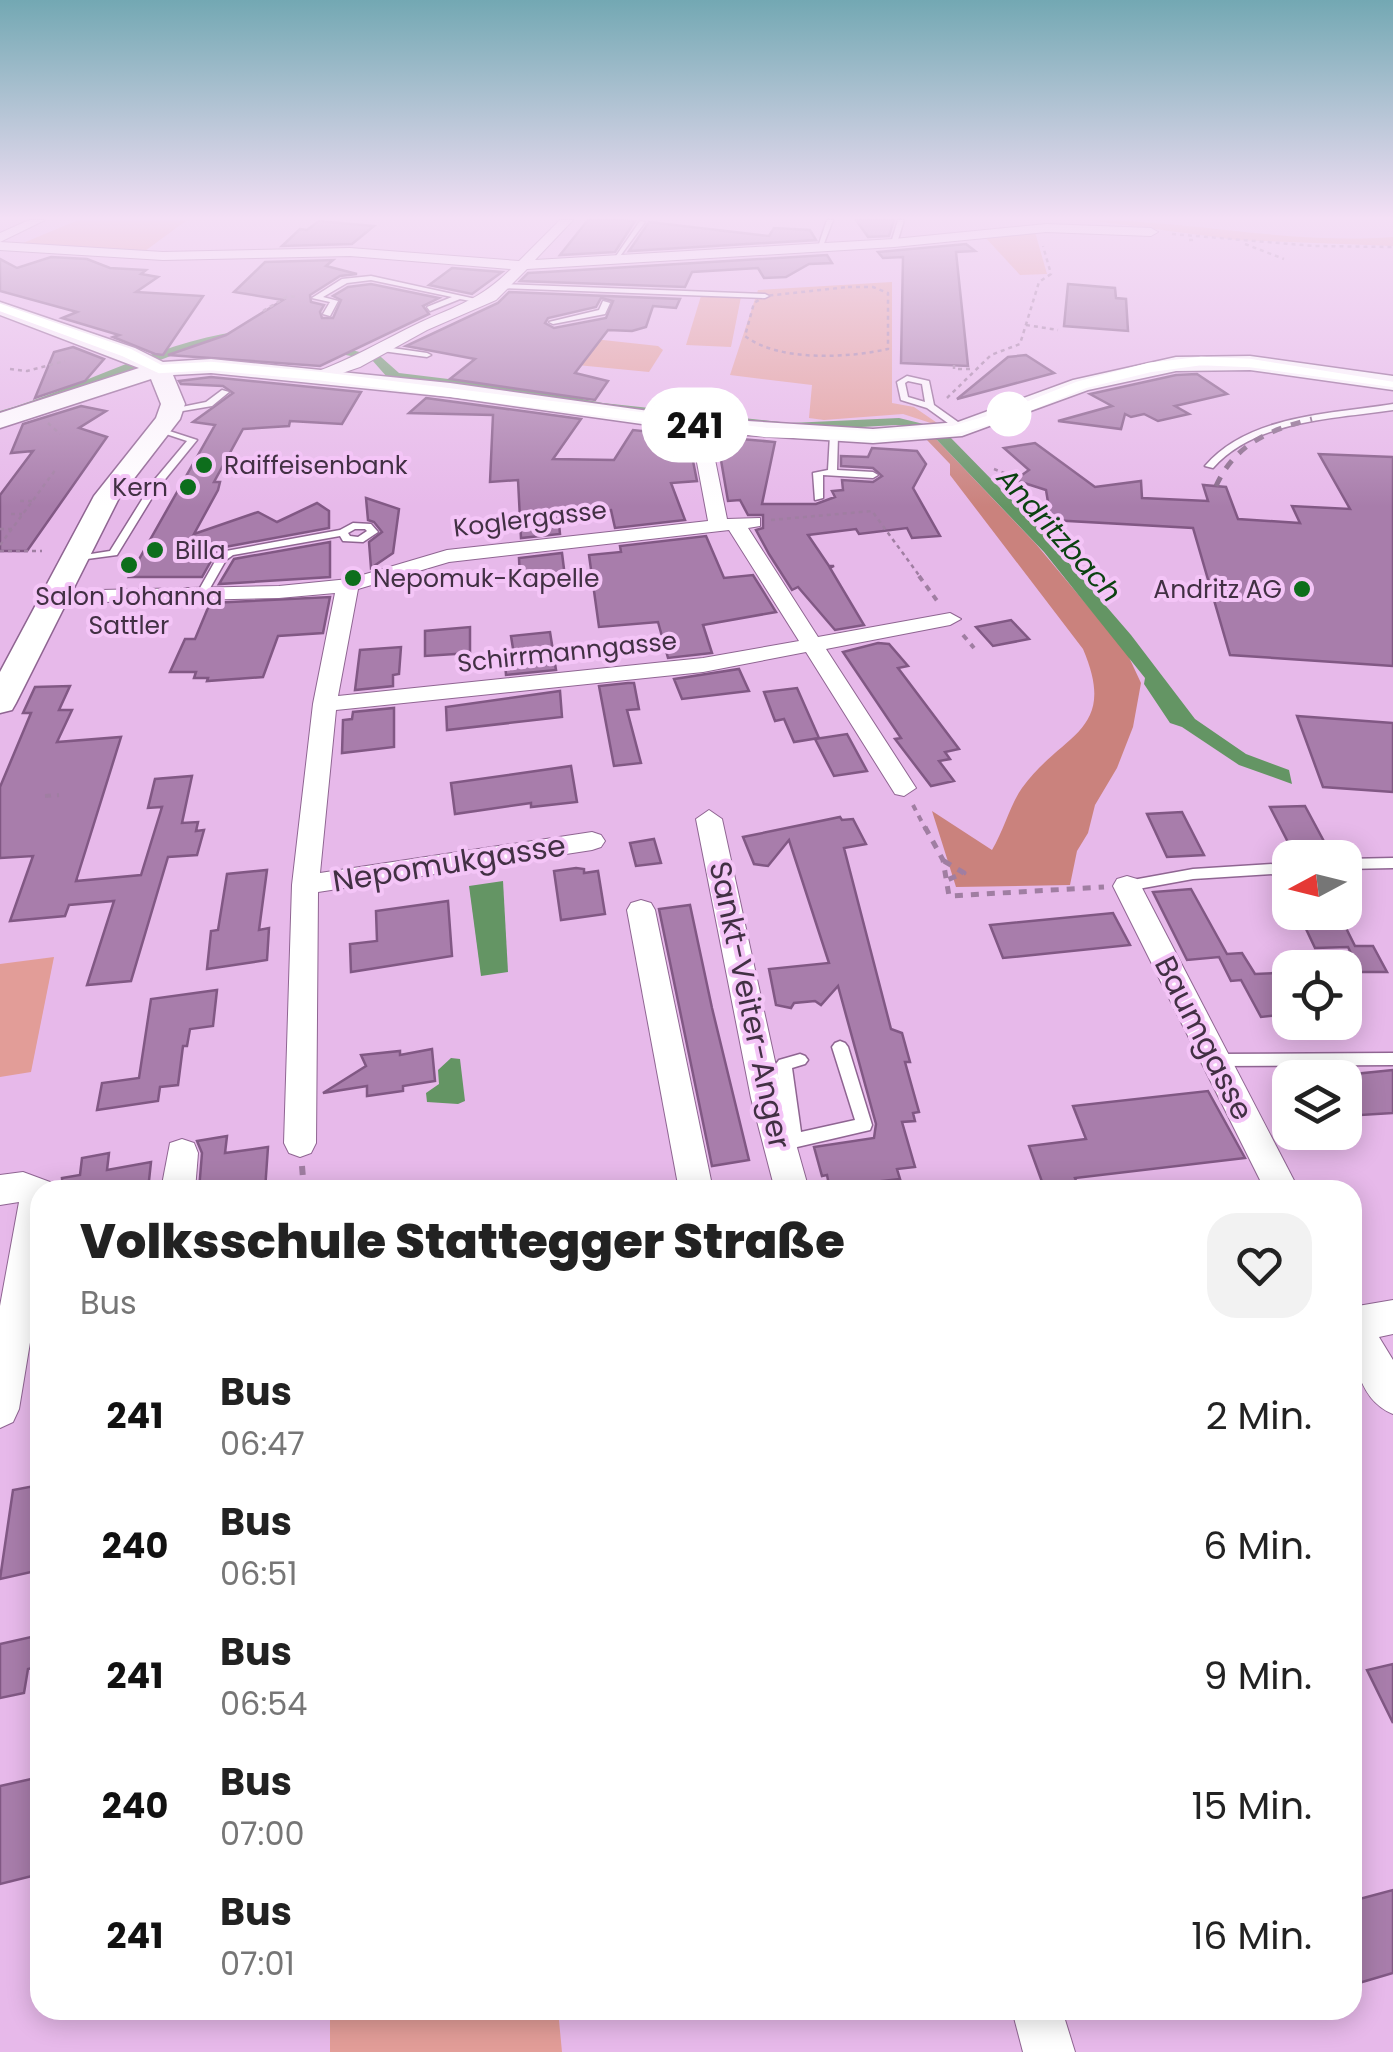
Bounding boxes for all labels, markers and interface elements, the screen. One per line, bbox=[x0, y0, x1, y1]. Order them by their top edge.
line badge: 241 bbox=[638, 392, 752, 458]
unlabelled marker bbox=[988, 393, 1030, 435]
text: 241 bbox=[667, 401, 723, 450]
place label: Raiffeisenbank bbox=[224, 448, 408, 483]
marker: Raiffeisenbank bbox=[193, 454, 215, 476]
water label: Andritzbach bbox=[987, 459, 1130, 611]
place label: Kern bbox=[112, 470, 168, 505]
marker: Kern bbox=[177, 476, 199, 498]
street label: Koglergasse bbox=[451, 492, 609, 546]
place label: Billa bbox=[175, 533, 226, 568]
marker: Billa bbox=[144, 539, 166, 561]
marker: Salon Johanna Sattler bbox=[118, 554, 140, 576]
place label: Nepomuk-Kapelle bbox=[373, 561, 599, 596]
marker: Nepomuk-Kapelle bbox=[342, 567, 364, 589]
place label: Andritz AG bbox=[1153, 572, 1282, 607]
marker: Andritz AG bbox=[1291, 578, 1313, 600]
place label: Salon Johanna Sattler bbox=[35, 579, 223, 643]
street label: Schirrmanngasse bbox=[455, 623, 679, 681]
street label: Nepomukgasse bbox=[329, 823, 569, 903]
north arrow bbox=[1272, 840, 1362, 930]
map controls bbox=[1272, 840, 1362, 1150]
street label: Sankt-Veiter-Anger bbox=[699, 857, 801, 1153]
street label: Baumgasse bbox=[1144, 948, 1264, 1128]
button: locate bbox=[1272, 950, 1362, 1040]
button: layers bbox=[1272, 1060, 1362, 1150]
text: Volksschule Stattegger Straße bbox=[80, 1208, 845, 1275]
button: heart bbox=[1207, 1213, 1312, 1318]
text: Bus bbox=[80, 1280, 137, 1325]
text: Bus bbox=[220, 1365, 292, 1418]
text: 2 Min. bbox=[1206, 1389, 1312, 1442]
text: 241 bbox=[107, 1391, 163, 1440]
text: 06:47 bbox=[220, 1421, 305, 1466]
text: Bus bbox=[220, 1495, 292, 1548]
text: 6 Min. bbox=[1203, 1519, 1312, 1572]
text: 240 bbox=[102, 1521, 168, 1570]
text: 06:51 bbox=[220, 1551, 298, 1596]
text: Bus bbox=[220, 1625, 292, 1678]
text: 9 Min. bbox=[1204, 1649, 1312, 1702]
text: 241 bbox=[107, 1651, 163, 1700]
text: 06:54 bbox=[220, 1681, 307, 1726]
text: Bus bbox=[220, 1755, 292, 1808]
text: 15 Min. bbox=[1191, 1779, 1312, 1832]
text: 240 bbox=[102, 1781, 168, 1830]
text: 07:00 bbox=[220, 1811, 305, 1856]
text: Bus bbox=[220, 1885, 292, 1938]
text: 16 Min. bbox=[1191, 1909, 1312, 1962]
text: 241 bbox=[107, 1911, 163, 1960]
text: 07:01 bbox=[220, 1941, 295, 1986]

